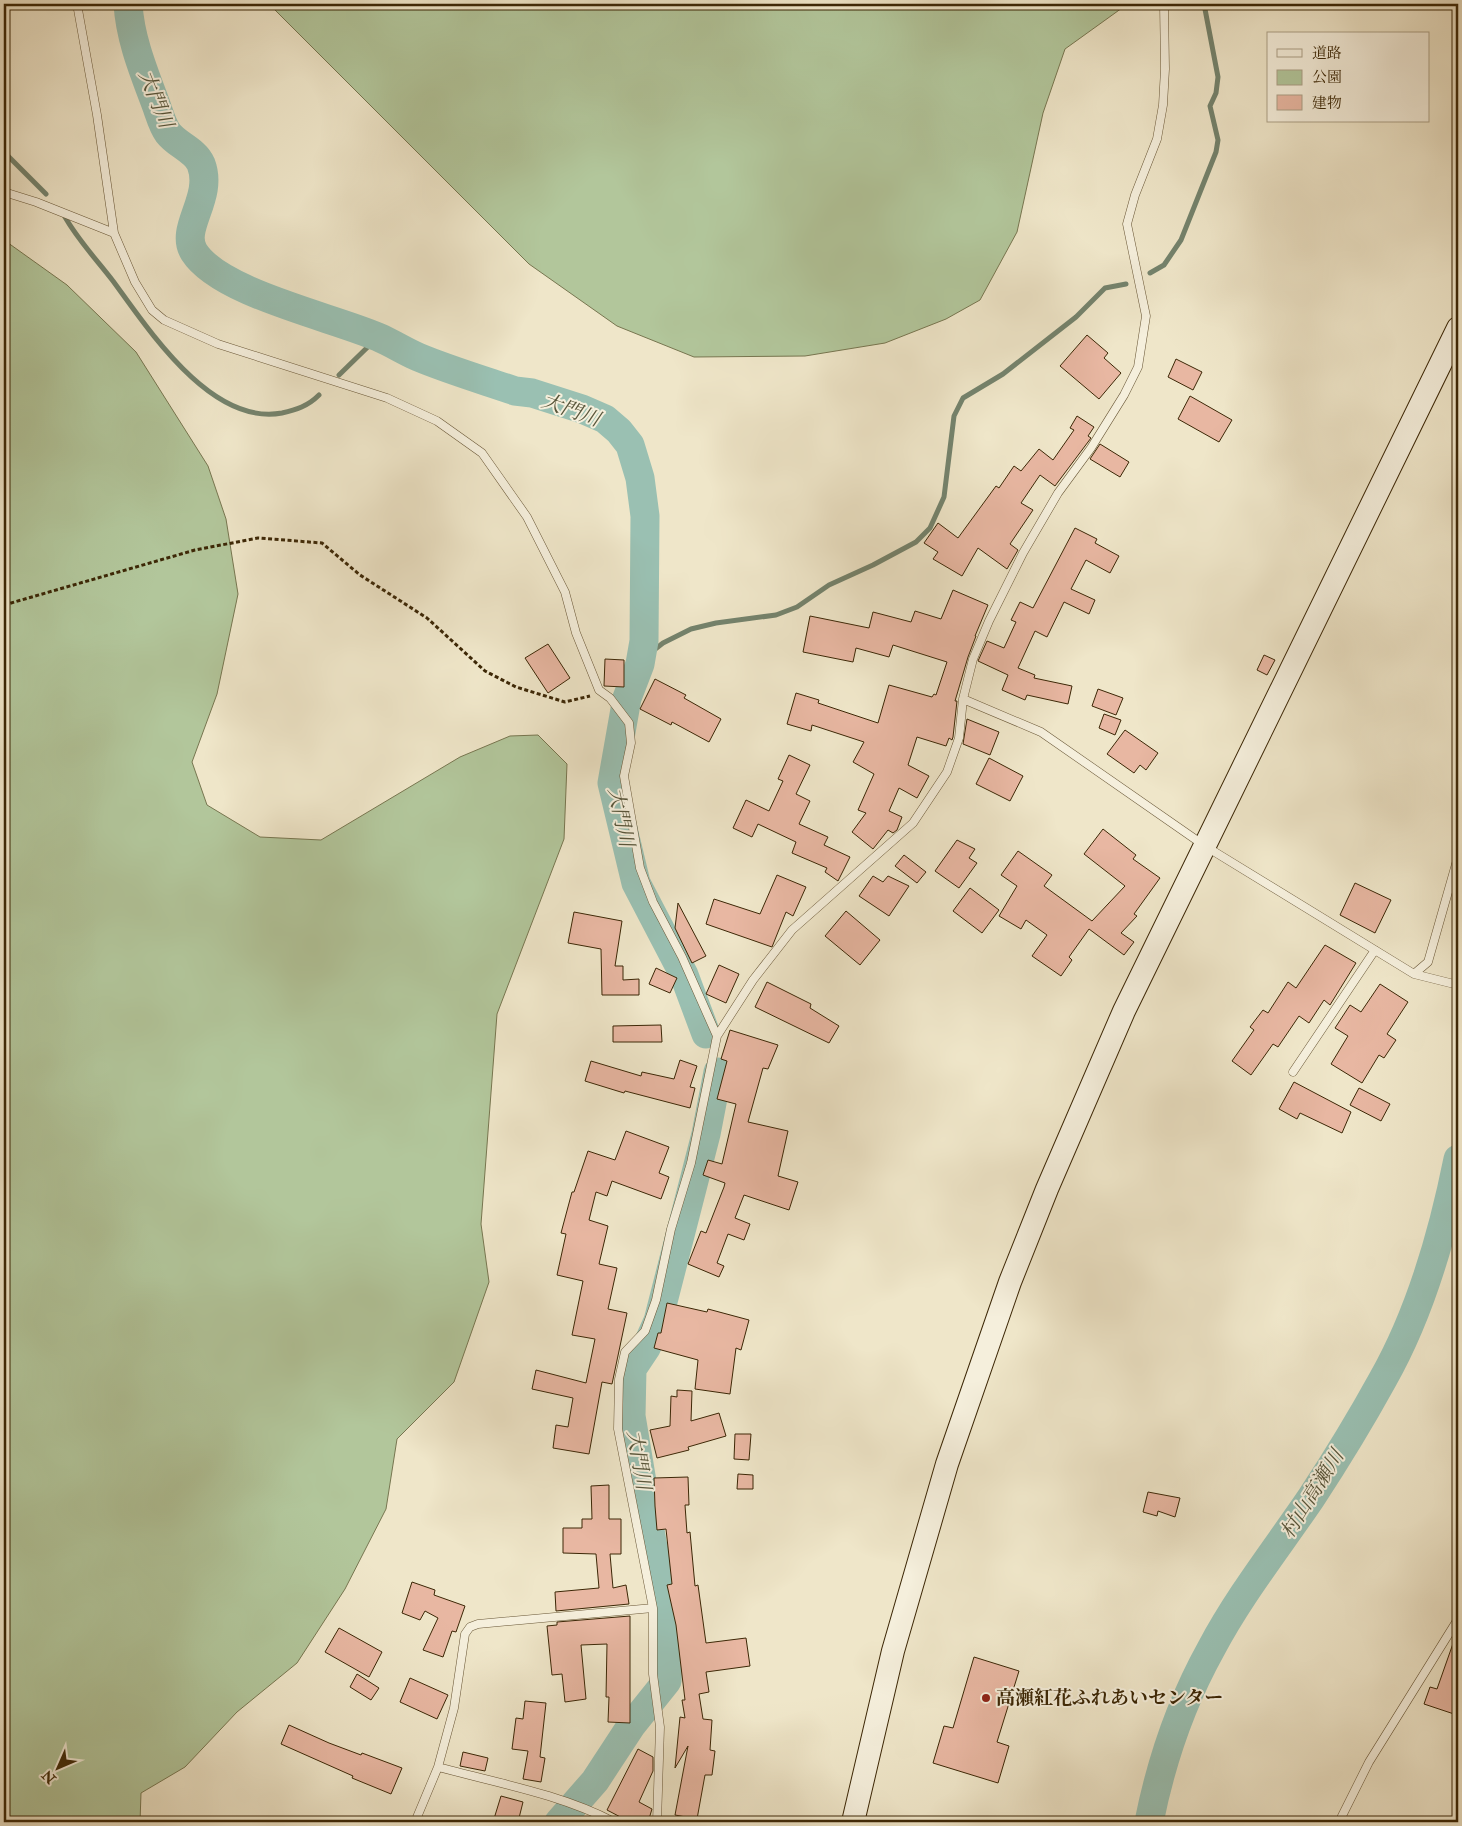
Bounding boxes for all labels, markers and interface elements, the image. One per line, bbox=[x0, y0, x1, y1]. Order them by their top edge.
legend bbox=[1267, 32, 1430, 122]
text: 道路 bbox=[1312, 44, 1342, 63]
water label: 大門川 bbox=[133, 67, 180, 133]
text: 公園 bbox=[1312, 68, 1342, 87]
text: 建物 bbox=[1312, 94, 1342, 113]
water label: 大門川 bbox=[539, 388, 605, 433]
water label: 大門川 bbox=[603, 785, 640, 851]
water label: 大門川 bbox=[621, 1428, 657, 1494]
water label: 村山高瀬川 bbox=[1275, 1443, 1350, 1543]
place label: 高瀬紅花ふれあいセンター bbox=[996, 1686, 1223, 1710]
marker: 高瀬紅花ふれあいセンター bbox=[980, 1692, 992, 1704]
north arrow bbox=[32, 1744, 82, 1794]
text: N bbox=[38, 1766, 60, 1788]

